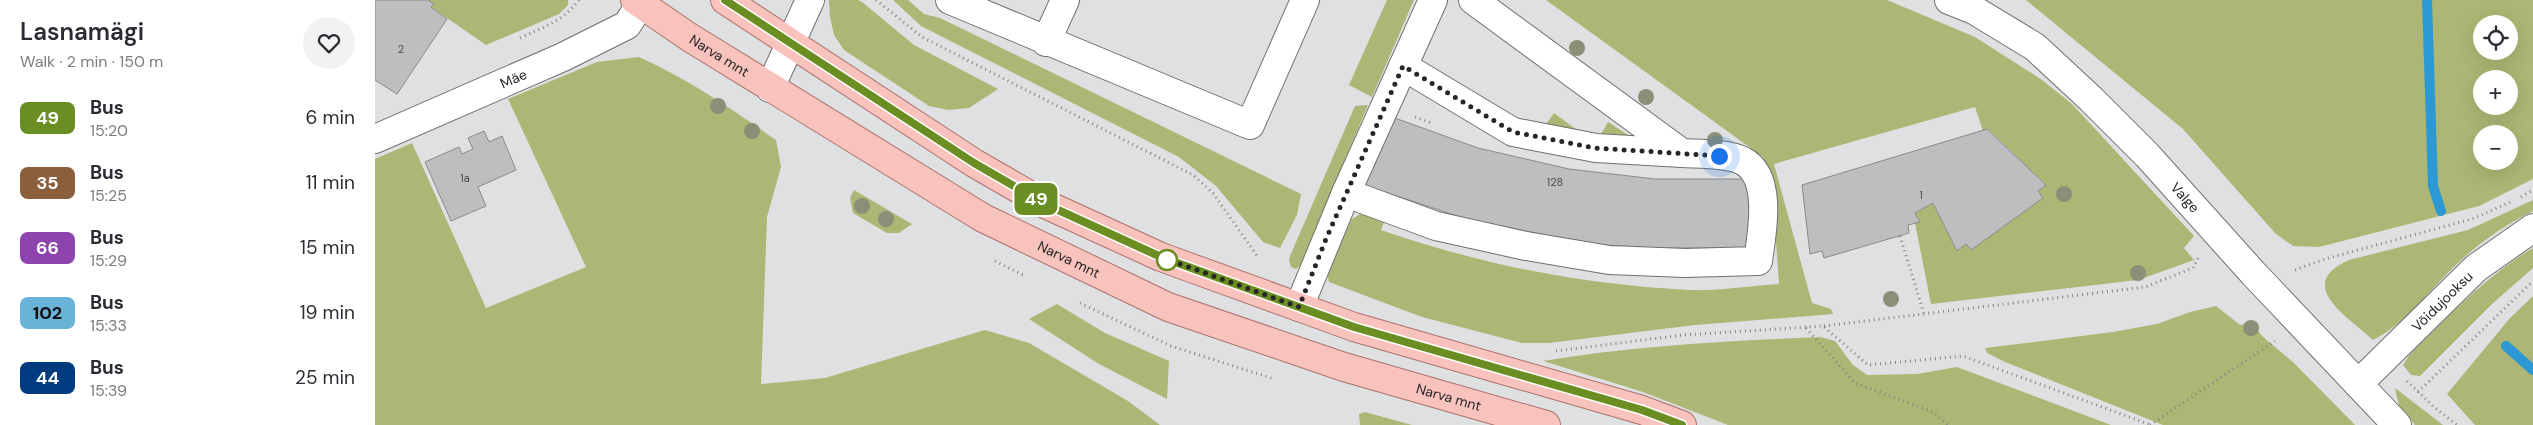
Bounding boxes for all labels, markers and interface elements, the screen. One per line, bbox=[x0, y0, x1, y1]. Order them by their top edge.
map controls bbox=[2473, 15, 2518, 170]
button: locate bbox=[2473, 15, 2518, 60]
text: Lasnamägi bbox=[20, 16, 144, 47]
button: heart bbox=[303, 17, 355, 69]
street label: Narva mnt bbox=[686, 30, 752, 81]
house number: 2 bbox=[398, 42, 404, 56]
text: Walk · 2 min · 150 m bbox=[20, 51, 163, 72]
street label: Mäe bbox=[497, 65, 530, 92]
button: + bbox=[2473, 70, 2518, 115]
text: Bus bbox=[90, 95, 124, 120]
text: 6 min bbox=[306, 105, 355, 130]
text: 49 bbox=[36, 106, 59, 130]
text: 15:20 bbox=[90, 120, 128, 141]
button: − bbox=[2473, 125, 2518, 170]
your location bbox=[1707, 144, 1732, 169]
text: Bus bbox=[90, 160, 124, 185]
text: 11 min bbox=[306, 170, 355, 195]
text: 35 bbox=[36, 171, 59, 195]
house number: 1a bbox=[460, 171, 470, 185]
house number: 128 bbox=[1547, 175, 1563, 189]
street label: Valge bbox=[2167, 179, 2204, 216]
line badge: 49 bbox=[1013, 183, 1059, 215]
text: 15:25 bbox=[90, 185, 127, 206]
text: 49 bbox=[1024, 187, 1048, 211]
house number: 1 bbox=[1919, 188, 1923, 202]
text: Bus bbox=[90, 225, 124, 250]
text: 15 min bbox=[300, 235, 355, 260]
text: 66 bbox=[36, 236, 59, 260]
street label: Narva mnt bbox=[1035, 237, 1103, 282]
unlabelled marker bbox=[1156, 249, 1178, 271]
text: 15:29 bbox=[90, 250, 127, 271]
street label: Võidujooksu bbox=[2408, 267, 2477, 335]
text: Bus bbox=[90, 290, 124, 315]
text: 19 min bbox=[300, 300, 355, 325]
text: 102 bbox=[33, 301, 62, 325]
text: 15:33 bbox=[90, 315, 127, 336]
text: Bus bbox=[90, 355, 124, 380]
text: 25 min bbox=[295, 365, 355, 390]
text: 44 bbox=[36, 366, 59, 390]
street label: Narva mnt bbox=[1414, 379, 1483, 415]
text: 15:39 bbox=[90, 380, 127, 401]

